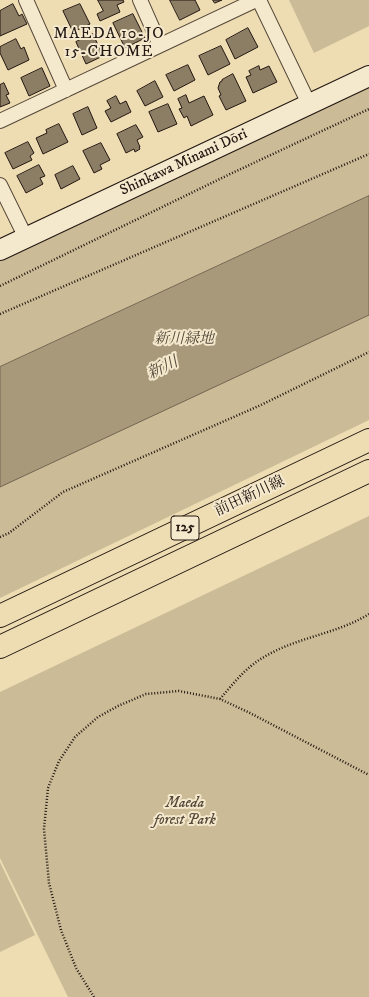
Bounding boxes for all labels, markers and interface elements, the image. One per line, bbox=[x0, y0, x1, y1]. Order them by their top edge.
district label: MAEDA 10-JO 15-CHOME bbox=[54, 25, 164, 63]
street label: Shinkawa Minami Dōri bbox=[117, 126, 251, 200]
park label: 新川緑地 bbox=[154, 331, 214, 349]
water label: 新川 bbox=[144, 353, 182, 385]
street label: 前田新川線 bbox=[212, 473, 288, 521]
road number: 125 bbox=[171, 516, 199, 540]
park label: Maeda forest Park bbox=[154, 795, 216, 830]

